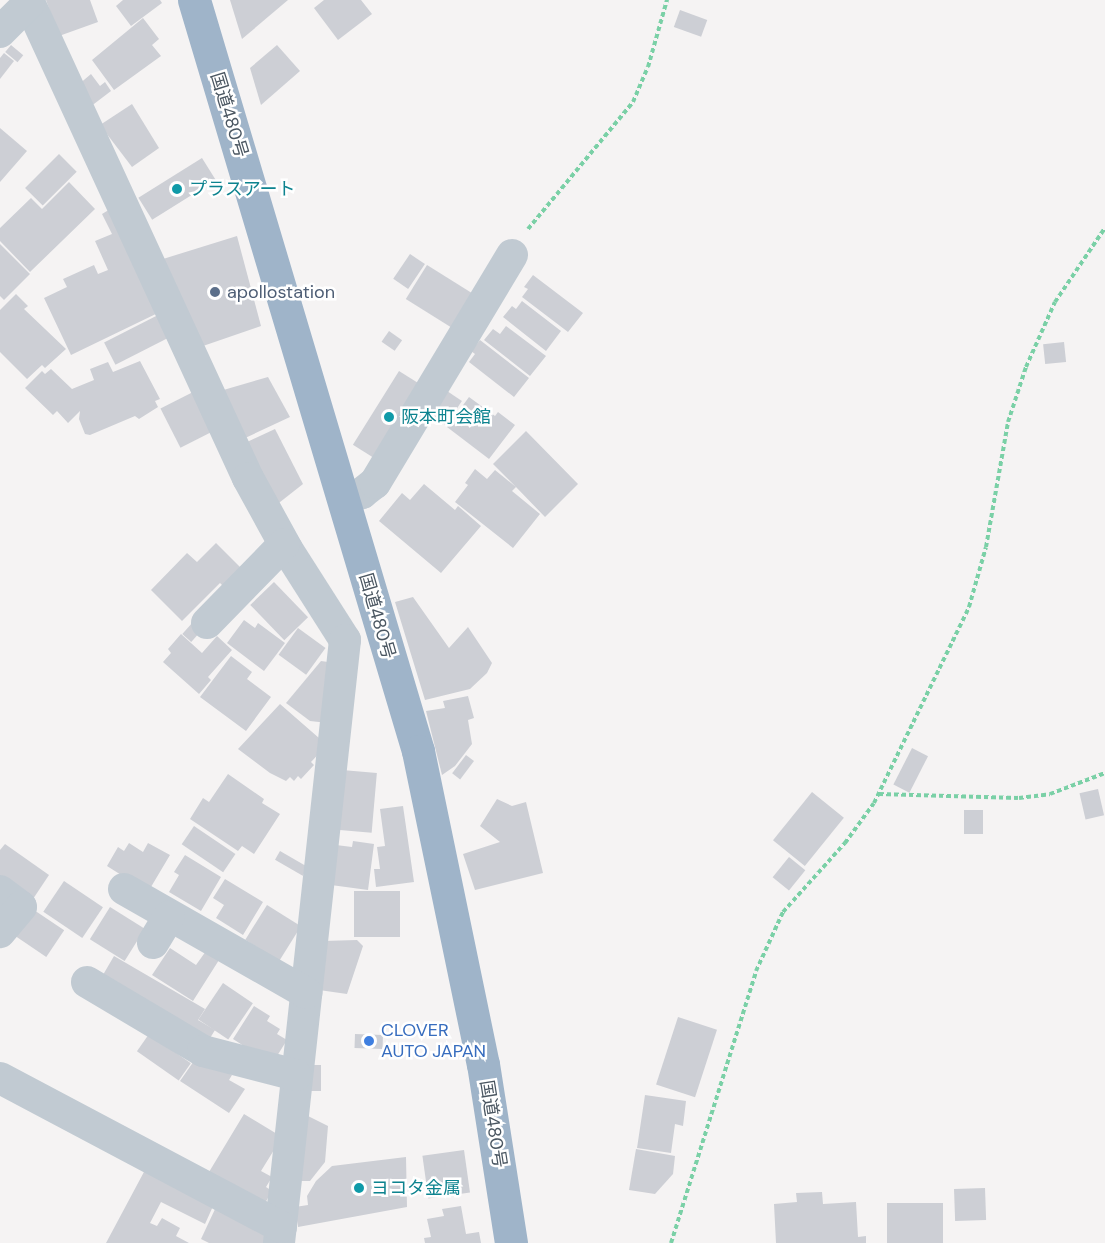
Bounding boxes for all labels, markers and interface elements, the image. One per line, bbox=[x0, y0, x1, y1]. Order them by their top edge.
street label: 国道480号 bbox=[206, 70, 252, 160]
place label: プラスアート bbox=[189, 178, 296, 200]
marker: プラスアート bbox=[170, 182, 184, 196]
place label: apollostation bbox=[227, 281, 335, 303]
marker: apollostation bbox=[208, 285, 222, 299]
place label: 阪本町会館 bbox=[401, 406, 491, 428]
marker: 阪本町会館 bbox=[382, 410, 396, 424]
street label: 国道480号 bbox=[354, 571, 400, 661]
place label: CLOVER AUTO JAPAN bbox=[381, 1020, 486, 1062]
marker: CLOVER AUTO JAPAN bbox=[362, 1034, 376, 1048]
street label: 国道480号 bbox=[475, 1079, 511, 1169]
place label: ヨコタ金属 bbox=[371, 1177, 461, 1199]
marker: ヨコタ金属 bbox=[352, 1181, 366, 1195]

